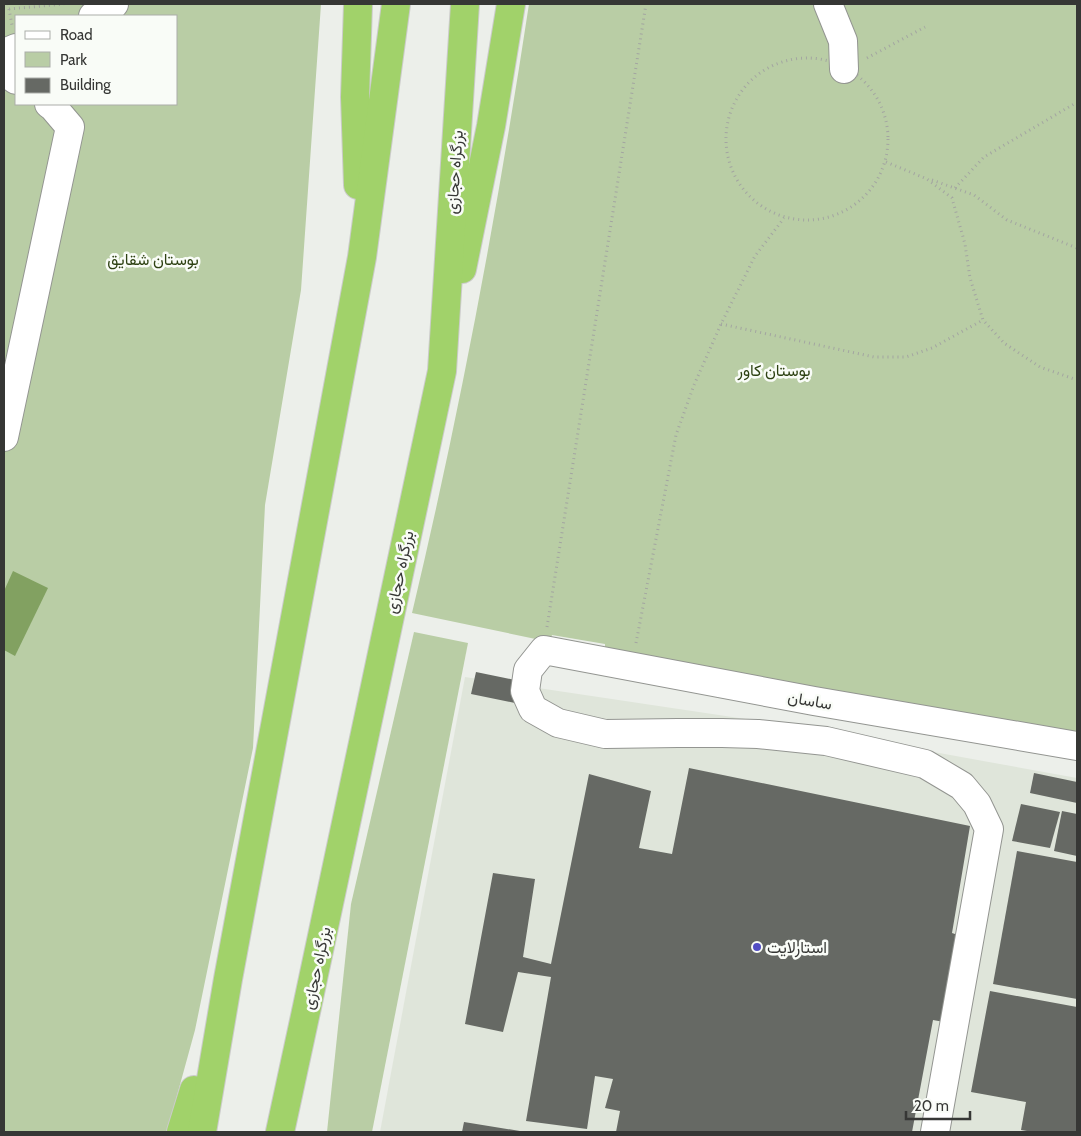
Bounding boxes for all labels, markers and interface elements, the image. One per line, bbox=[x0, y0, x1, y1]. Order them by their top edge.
legend bbox=[15, 15, 178, 105]
text: Road bbox=[60, 26, 93, 44]
text: Park bbox=[60, 51, 87, 69]
text: Building bbox=[60, 76, 111, 94]
street label: بزرگراه حجازی bbox=[442, 129, 468, 215]
park label: بوستان شقایق bbox=[107, 250, 199, 270]
park label: بوستان کاور bbox=[736, 361, 811, 381]
street label: بزرگراه حجازی bbox=[381, 529, 419, 615]
street label: ساسان bbox=[786, 687, 833, 714]
street label: بزرگراه حجازی bbox=[298, 925, 336, 1011]
place label: استارلایت bbox=[767, 938, 827, 958]
marker: استارلایت bbox=[751, 941, 763, 953]
scale bar bbox=[906, 1088, 970, 1120]
text: 20 m bbox=[914, 1097, 949, 1115]

